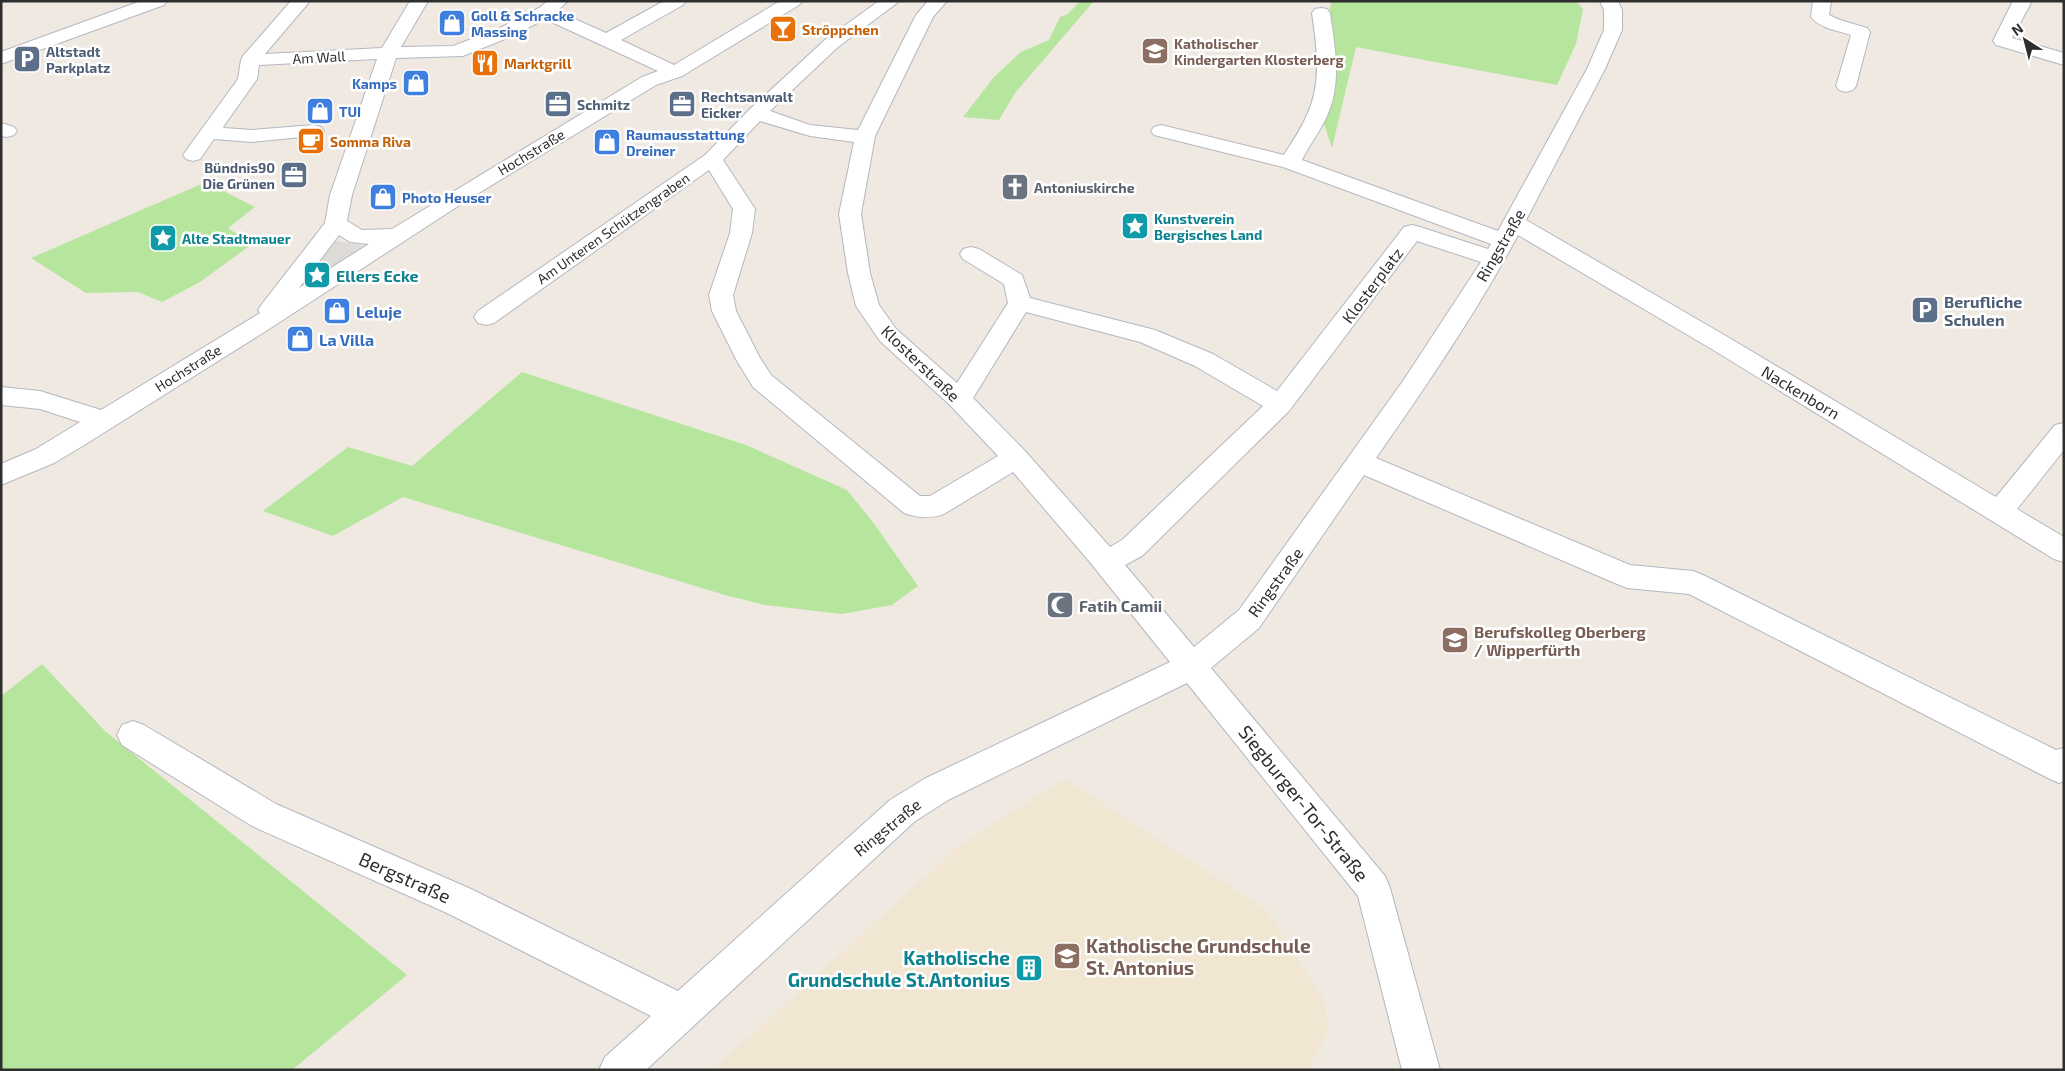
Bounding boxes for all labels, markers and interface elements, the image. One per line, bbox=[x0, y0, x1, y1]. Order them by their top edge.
place label: Goll & Schracke Massing bbox=[471, 7, 574, 40]
shop icon: Goll & Schracke Massing bbox=[437, 8, 467, 38]
bar icon: Ströppchen bbox=[768, 14, 798, 44]
north arrow bbox=[2000, 15, 2050, 65]
text: N bbox=[2008, 19, 2026, 39]
place label: Ströppchen bbox=[802, 21, 879, 38]
place label: Katholischer Kindergarten Klosterberg bbox=[1174, 35, 1344, 68]
school or university icon: Katholischer Kindergarten Klosterberg bbox=[1140, 36, 1170, 66]
place label: Altstadt Parkplatz bbox=[46, 43, 110, 76]
parking icon: Altstadt Parkplatz bbox=[12, 44, 42, 74]
street label: Am Wall bbox=[292, 47, 347, 67]
restaurant icon: Marktgrill bbox=[470, 48, 500, 78]
place label: Marktgrill bbox=[504, 55, 572, 72]
shop icon: Kamps bbox=[401, 68, 431, 98]
place label: Kamps bbox=[352, 75, 397, 92]
place label: Rechtsanwalt Eicker bbox=[701, 88, 793, 121]
office icon: Schmitz bbox=[543, 89, 573, 119]
office icon: Rechtsanwalt Eicker bbox=[667, 89, 697, 119]
shop icon: TUI bbox=[305, 96, 335, 126]
place label: Schmitz bbox=[577, 96, 630, 113]
place label: TUI bbox=[339, 103, 361, 120]
street label: Hochstraße bbox=[494, 125, 568, 179]
cafe icon: Somma Riva bbox=[296, 126, 326, 156]
place label: Raumausstattung Dreiner bbox=[626, 126, 745, 159]
shop icon: Raumausstattung Dreiner bbox=[592, 127, 622, 157]
place label: Somma Riva bbox=[330, 133, 411, 150]
place label: Bündnis90 Die Grünen bbox=[203, 159, 275, 192]
office icon: Bündnis90 Die Grünen bbox=[279, 160, 309, 190]
street label: Am Unteren Schützengraben bbox=[533, 169, 693, 287]
church icon: Antoniuskirche bbox=[1000, 172, 1030, 202]
place label: Antoniuskirche bbox=[1034, 179, 1135, 196]
shop icon: Photo Heuser bbox=[368, 182, 398, 212]
place label: Photo Heuser bbox=[402, 189, 492, 206]
street label: Ringstraße bbox=[1472, 205, 1528, 285]
place label: Kunstverein Bergisches Land bbox=[1154, 210, 1262, 243]
place icon: Kunstverein Bergisches Land bbox=[1120, 211, 1150, 241]
place icon: Alte Stadtmauer bbox=[148, 223, 178, 253]
place label: Alte Stadtmauer bbox=[182, 230, 291, 247]
street label: Klosterplatz bbox=[1337, 244, 1407, 326]
place icon: Ellers Ecke bbox=[302, 260, 332, 290]
place label: Ellers Ecke bbox=[336, 266, 419, 285]
place label: Berufliche Schulen bbox=[1944, 292, 2022, 329]
parking icon: Berufliche Schulen bbox=[1910, 295, 1940, 325]
shop icon: Leluje bbox=[322, 296, 352, 326]
place label: Leluje bbox=[356, 302, 402, 321]
street label: Klosterstraße bbox=[878, 321, 964, 405]
shop icon: La Villa bbox=[285, 324, 315, 354]
place label: La Villa bbox=[319, 330, 374, 349]
street label: Hochstraße bbox=[152, 341, 224, 395]
street label: Nackenborn bbox=[1759, 361, 1843, 423]
street label: Ringstraße bbox=[1244, 544, 1306, 620]
mosque icon: Fatih Camii bbox=[1045, 590, 1075, 620]
place label: Fatih Camii bbox=[1079, 596, 1162, 615]
place label: Berufskolleg Oberberg / Wipperfürth bbox=[1474, 622, 1647, 659]
school or university icon: Berufskolleg Oberberg / Wipperfürth bbox=[1440, 625, 1470, 655]
street label: Siegburger-Tor-Straße bbox=[1234, 720, 1374, 886]
street label: Ringstraße bbox=[850, 794, 924, 860]
street label: Bergstraße bbox=[356, 847, 454, 907]
place label: Katholische Grundschule St. Antonius bbox=[1086, 934, 1311, 979]
school or university icon: Katholische Grundschule St. Antonius bbox=[1052, 941, 1082, 971]
place label: Katholische Grundschule St.Antonius bbox=[788, 946, 1010, 991]
building icon: Katholische Grundschule St.Antonius bbox=[1014, 953, 1044, 983]

